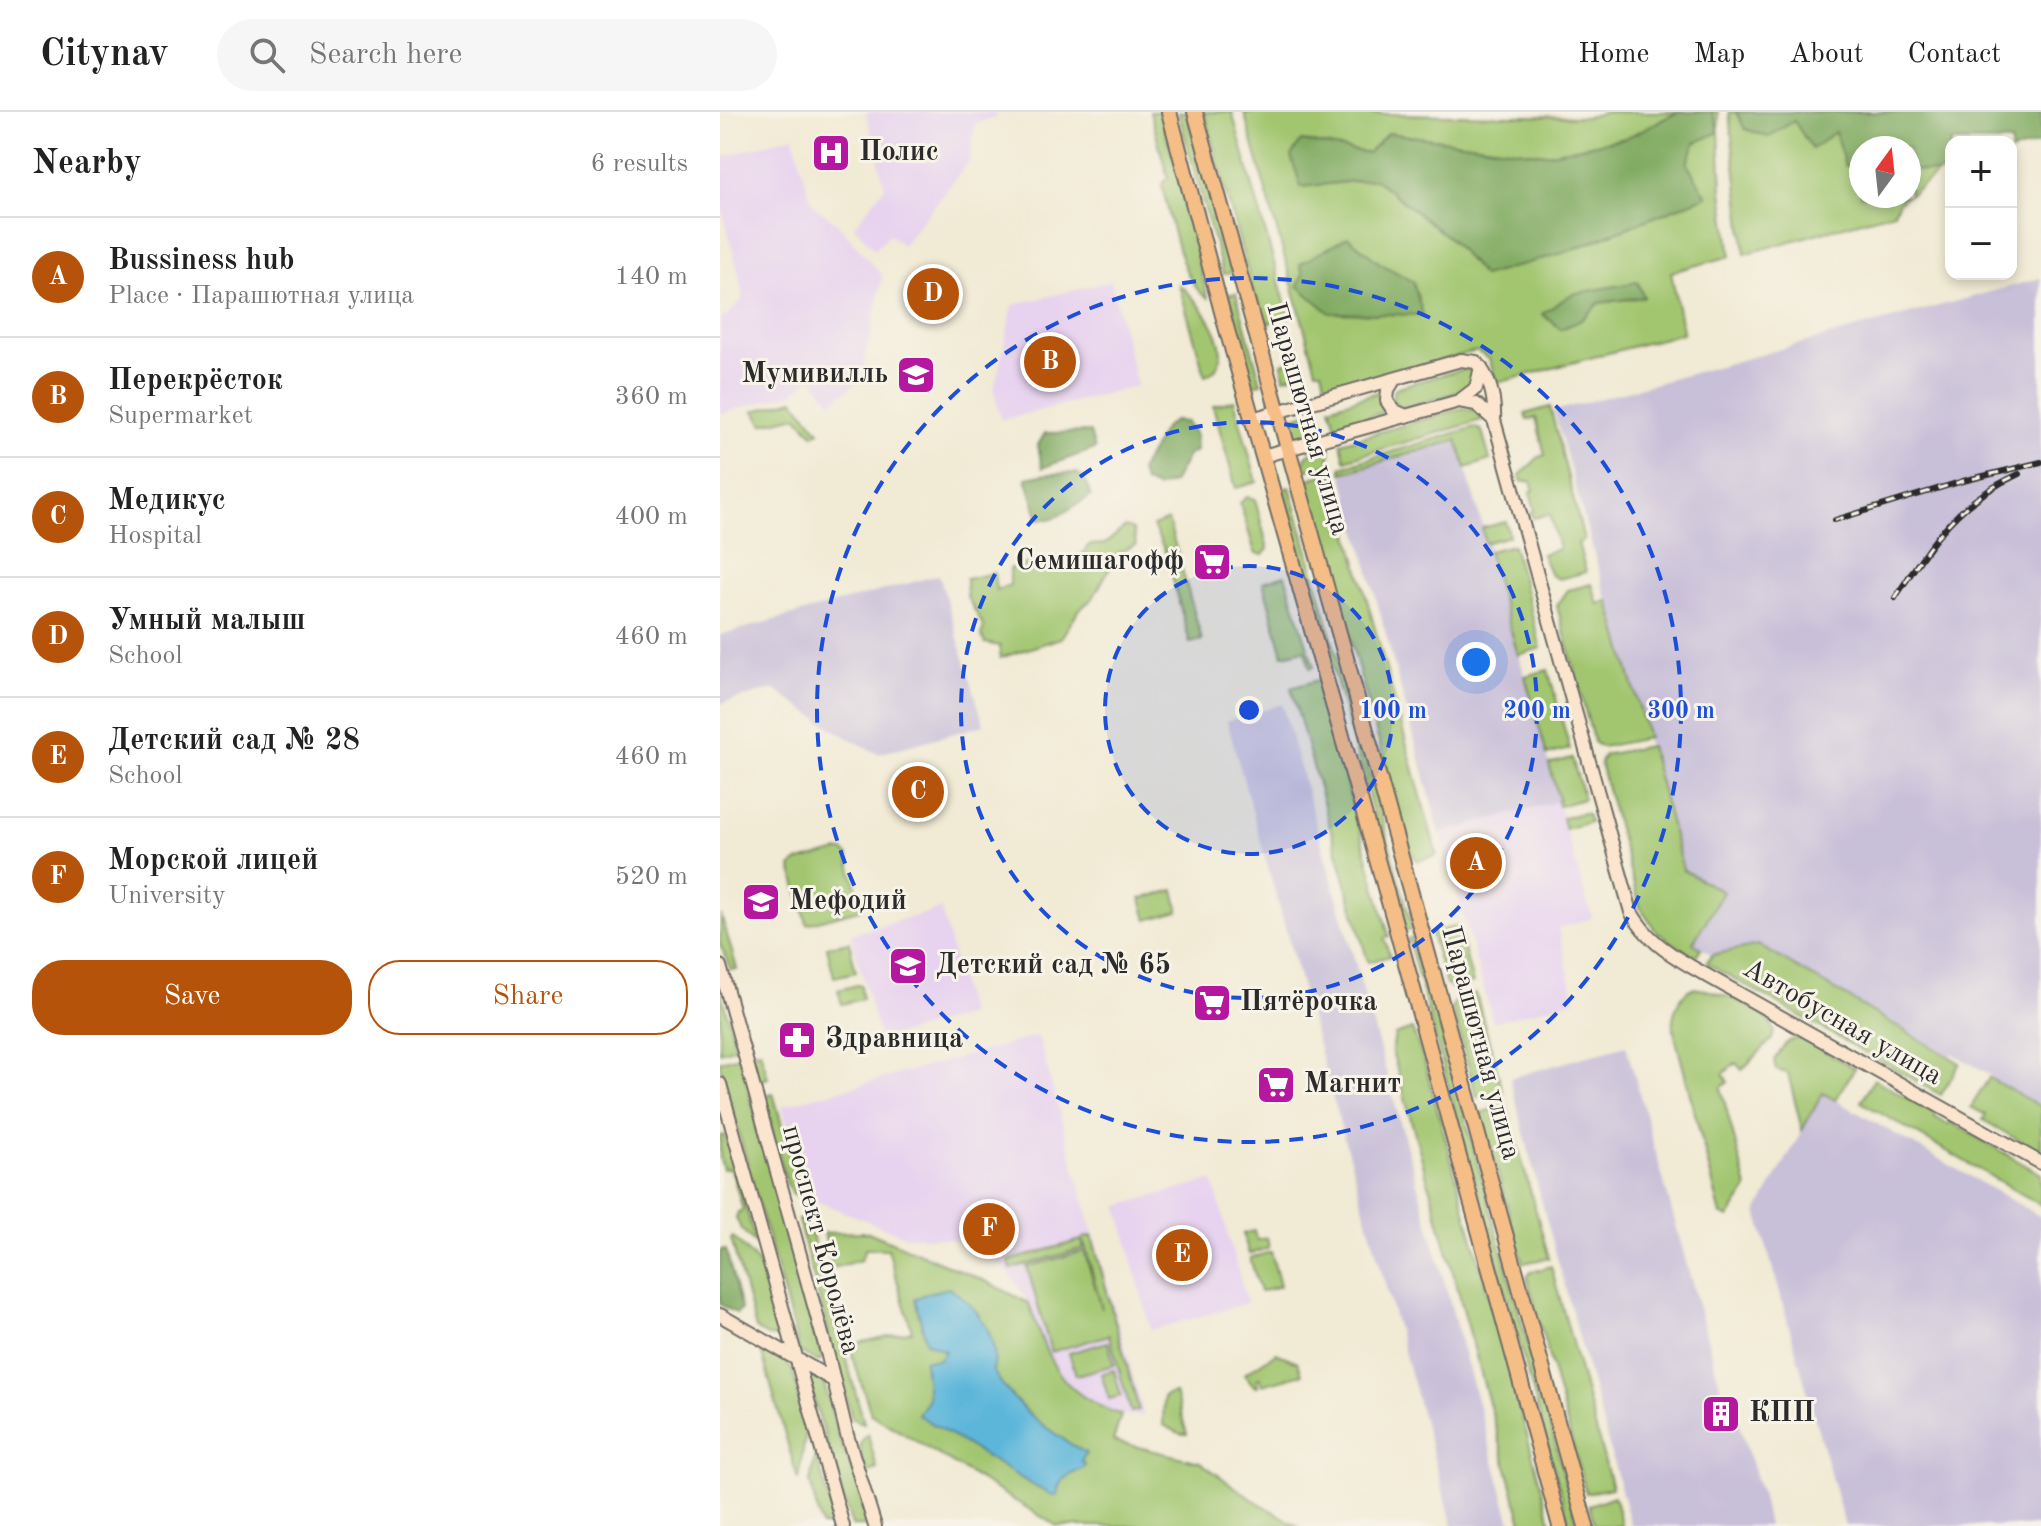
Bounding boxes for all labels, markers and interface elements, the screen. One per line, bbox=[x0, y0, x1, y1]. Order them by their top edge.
search box bbox=[217, 19, 777, 91]
icon: search bbox=[245, 33, 289, 77]
text: Citynav bbox=[40, 36, 169, 74]
text: Search here bbox=[309, 40, 462, 70]
text: Home bbox=[1578, 41, 1649, 69]
text: Map bbox=[1693, 41, 1745, 69]
text: About bbox=[1789, 41, 1864, 69]
text: Contact bbox=[1908, 41, 2001, 69]
hospital icon: Полис bbox=[810, 132, 852, 174]
north arrow bbox=[1849, 136, 1921, 208]
map controls bbox=[1945, 136, 2017, 280]
button: + bbox=[1945, 136, 2017, 208]
place label: Полис bbox=[859, 139, 939, 167]
text: Nearby bbox=[32, 147, 142, 181]
text: 6 results bbox=[590, 151, 688, 177]
button: − bbox=[1945, 208, 2017, 280]
text: Bussiness hub bbox=[108, 246, 295, 276]
text: A bbox=[48, 264, 68, 290]
text: 140 m bbox=[615, 264, 688, 290]
pin: D bbox=[907, 264, 959, 324]
text: Place · Парашютная улица bbox=[108, 283, 414, 309]
street label: Парашютная улица bbox=[1260, 300, 1354, 539]
pin: B bbox=[1024, 332, 1076, 392]
school or university icon: Мумивилль bbox=[895, 354, 937, 396]
place label: Мумивилль bbox=[742, 361, 888, 389]
text: Перекрёсток bbox=[108, 366, 283, 396]
text: B bbox=[49, 384, 67, 410]
text: 360 m bbox=[615, 384, 688, 410]
text: Supermarket bbox=[108, 403, 253, 429]
text: Медикус bbox=[108, 486, 226, 516]
text: C bbox=[49, 504, 67, 530]
text: 400 m bbox=[615, 504, 688, 530]
text: Hospital bbox=[108, 523, 202, 549]
supermarket icon: Семишагофф bbox=[1191, 541, 1233, 583]
place label: Семишагофф bbox=[1015, 547, 1184, 576]
text: Умный малыш bbox=[108, 606, 305, 636]
text: D bbox=[48, 624, 68, 650]
text: 460 m bbox=[615, 624, 688, 650]
your location bbox=[1456, 642, 1496, 682]
text: School bbox=[108, 643, 182, 669]
centre of rings bbox=[1235, 696, 1263, 724]
text: 100 m bbox=[1359, 700, 1427, 724]
text: 200 m bbox=[1503, 700, 1571, 724]
text: 300 m bbox=[1647, 700, 1715, 724]
text: Детский сад № 28 bbox=[108, 726, 360, 756]
text: E bbox=[49, 744, 67, 770]
text: 460 m bbox=[615, 744, 688, 770]
pin: C bbox=[892, 762, 944, 822]
text: School bbox=[108, 763, 182, 789]
pin: A bbox=[1450, 833, 1502, 893]
text: Морской лицей bbox=[108, 846, 318, 876]
text: F bbox=[49, 864, 67, 890]
text: 520 m bbox=[615, 864, 688, 890]
school or university icon: Мефодий bbox=[740, 881, 782, 923]
text: University bbox=[108, 883, 226, 909]
place label: Мефодий bbox=[789, 888, 907, 916]
street label: Парашютная улица bbox=[1435, 923, 1525, 1163]
school or university icon: Детский сад № 65 bbox=[887, 945, 929, 987]
place label: Детский сад № 65 bbox=[936, 951, 1171, 980]
street label: Автобусная улица bbox=[1738, 955, 1946, 1091]
button: Save bbox=[32, 960, 352, 1035]
button: Share bbox=[368, 960, 688, 1035]
supermarket icon: Пятёрочка bbox=[1191, 982, 1233, 1024]
place label: Пятёрочка bbox=[1240, 989, 1377, 1017]
pharmacy icon: Здравница bbox=[776, 1019, 818, 1061]
place label: Здравница bbox=[825, 1025, 963, 1054]
supermarket icon: Магнит bbox=[1255, 1064, 1297, 1106]
place label: Магнит bbox=[1304, 1071, 1401, 1099]
street label: проспект Королёва bbox=[776, 1122, 864, 1358]
pin: F bbox=[963, 1199, 1015, 1259]
pin: E bbox=[1156, 1225, 1208, 1285]
building icon: КПП bbox=[1700, 1393, 1742, 1435]
place label: КПП bbox=[1749, 1399, 1815, 1428]

